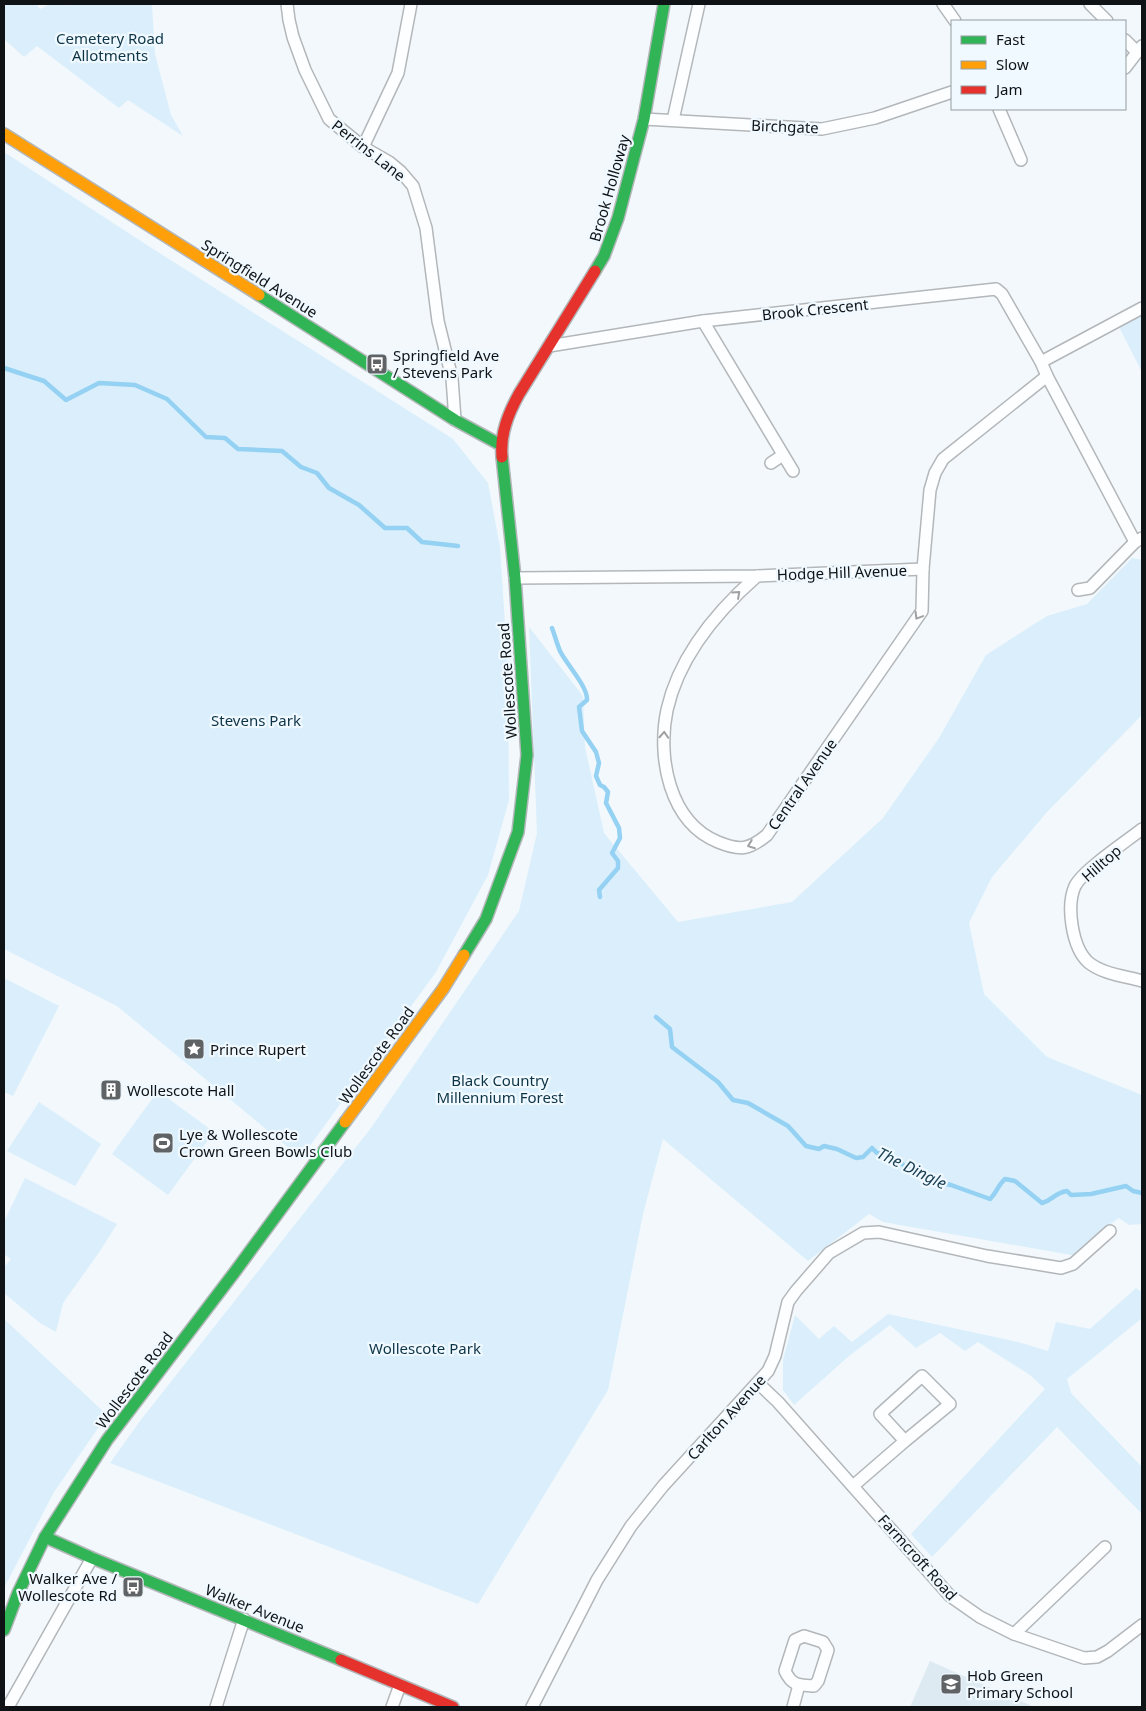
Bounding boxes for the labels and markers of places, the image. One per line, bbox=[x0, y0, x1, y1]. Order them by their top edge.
place label: Springfield Ave / Stevens Park bbox=[393, 345, 499, 382]
bus stop icon: Springfield Ave / Stevens Park bbox=[365, 352, 389, 376]
place icon: Prince Rupert bbox=[182, 1037, 206, 1061]
place label: Prince Rupert bbox=[210, 1039, 306, 1059]
building icon: Wollescote Hall bbox=[99, 1078, 123, 1102]
place label: Wollescote Hall bbox=[127, 1080, 234, 1100]
place label: Lye & Wollescote Crown Green Bowls Club bbox=[179, 1124, 352, 1161]
sports icon: Lye & Wollescote Crown Green Bowls Club bbox=[151, 1131, 175, 1155]
place label: Walker Ave / Wollescote Rd bbox=[18, 1568, 117, 1605]
bus stop icon: Walker Ave / Wollescote Rd bbox=[121, 1575, 145, 1599]
place label: Hob Green Primary School bbox=[967, 1665, 1073, 1702]
school or university icon: Hob Green Primary School bbox=[939, 1672, 963, 1696]

